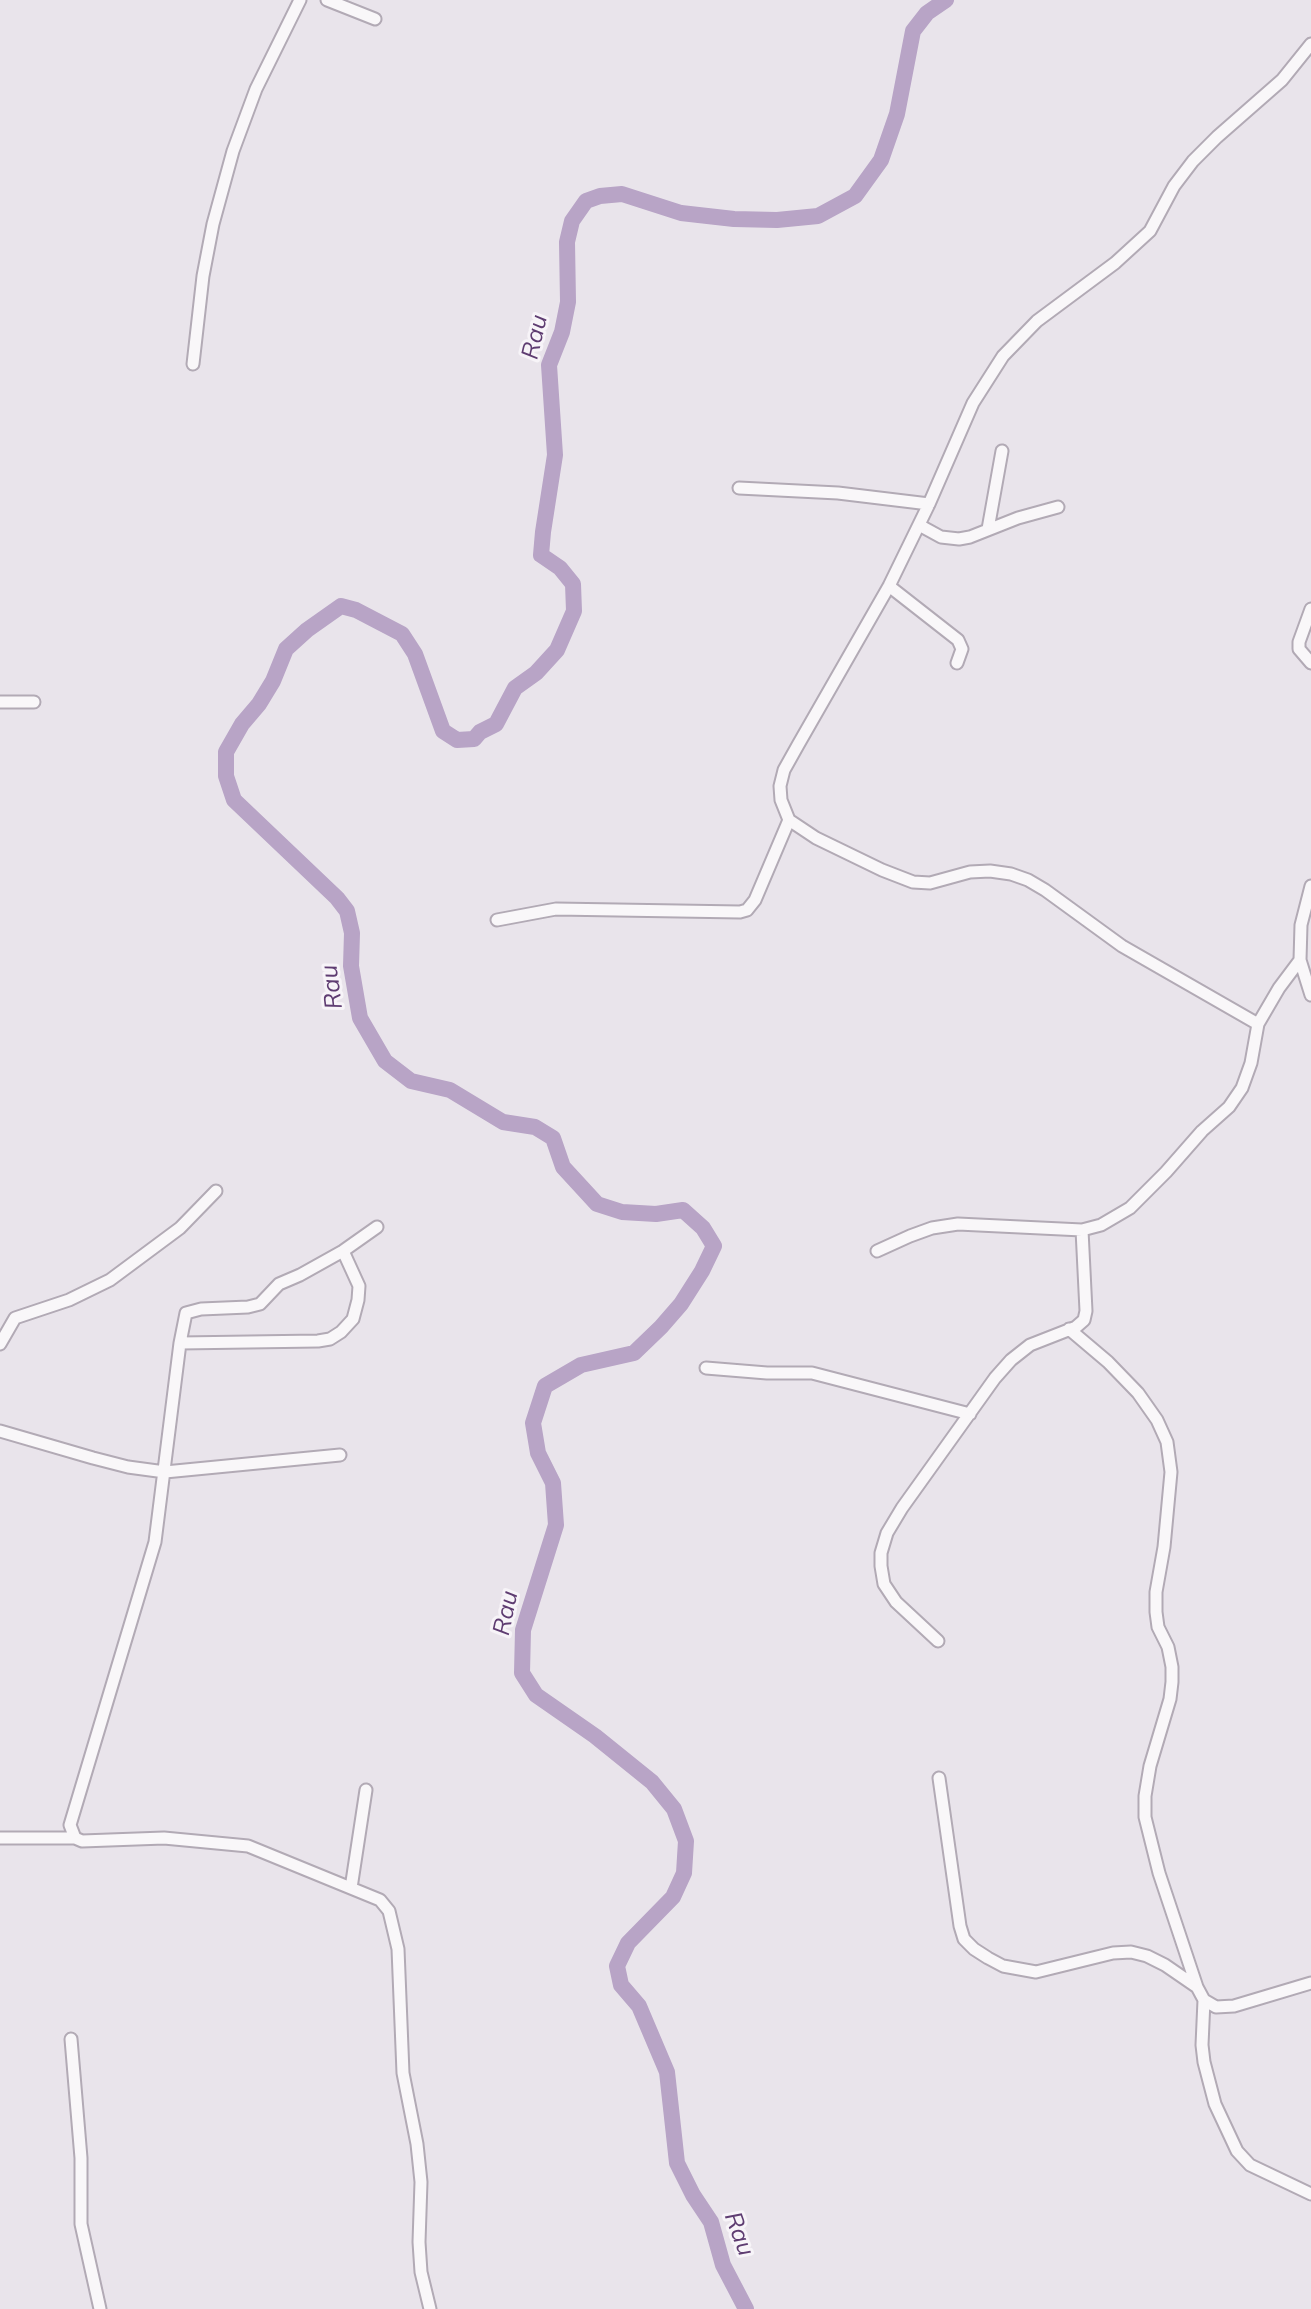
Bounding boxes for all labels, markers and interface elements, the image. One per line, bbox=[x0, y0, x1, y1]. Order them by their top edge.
water label: Rau bbox=[516, 312, 554, 362]
water label: Rau bbox=[315, 963, 349, 1011]
water label: Rau bbox=[487, 1588, 525, 1638]
water label: Rau bbox=[718, 2208, 760, 2260]

